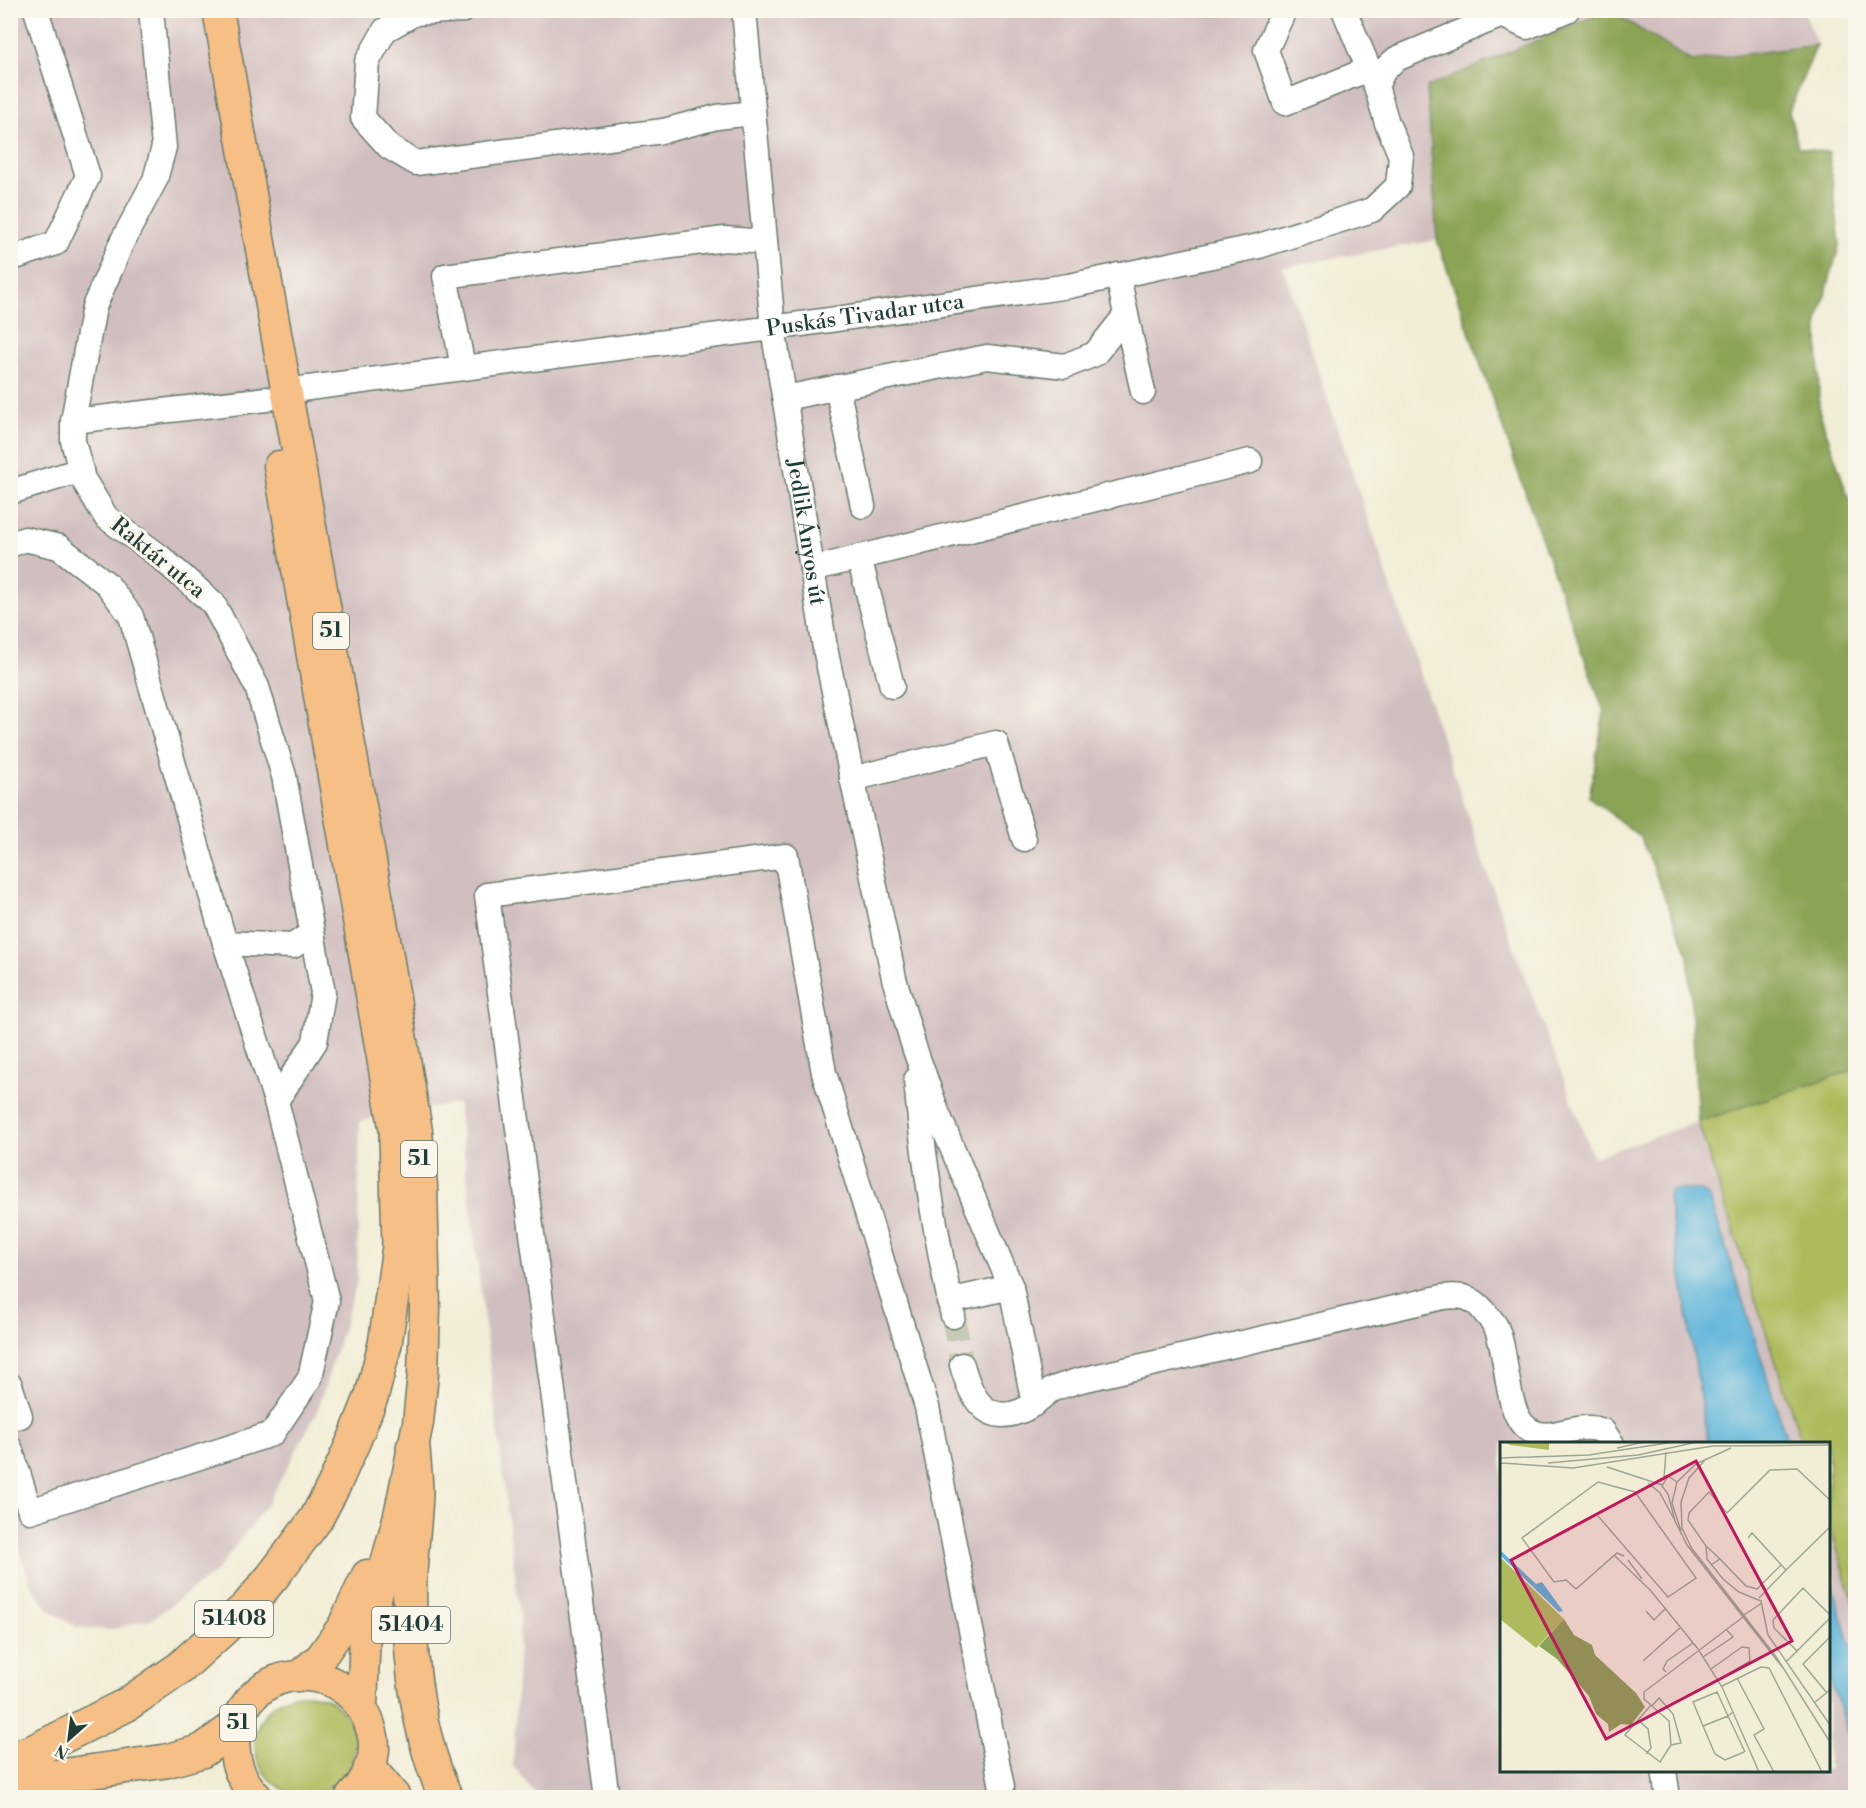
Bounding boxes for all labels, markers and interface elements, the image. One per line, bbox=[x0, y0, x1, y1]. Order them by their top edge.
street label: Puskás Tivadar utca bbox=[764, 287, 967, 342]
street label: Jedlik Ányos út bbox=[781, 456, 831, 607]
street label: Raktár utca bbox=[105, 512, 211, 605]
road number: 51 bbox=[313, 613, 349, 649]
road number: 51 bbox=[401, 1141, 437, 1177]
inset map bbox=[1500, 1442, 1830, 1772]
road number: 51408 bbox=[195, 1601, 273, 1637]
road number: 51404 bbox=[372, 1607, 450, 1643]
road number: 51 bbox=[220, 1705, 256, 1741]
north arrow bbox=[39, 1709, 99, 1769]
text: N bbox=[52, 1739, 73, 1763]

